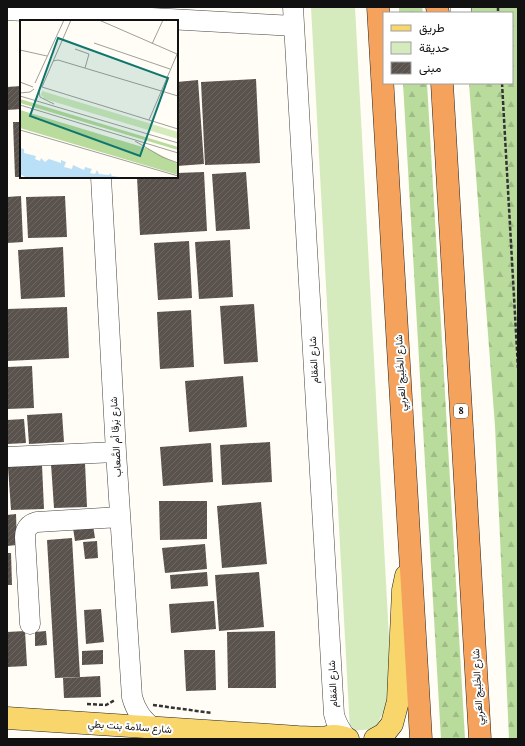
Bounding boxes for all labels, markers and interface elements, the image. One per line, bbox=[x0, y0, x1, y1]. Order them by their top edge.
legend bbox=[383, 12, 513, 84]
inset map bbox=[20, 20, 178, 178]
text: طريق bbox=[419, 20, 445, 36]
text: حديقة bbox=[419, 40, 449, 55]
text: مبنى bbox=[419, 60, 441, 76]
street label: شارع الخَلِيج العَربِي bbox=[392, 334, 411, 412]
street label: شارع المَقام bbox=[306, 336, 321, 384]
street label: شارع بَرقا أم الصَّعاب bbox=[107, 396, 124, 477]
road number: 8 bbox=[454, 404, 468, 418]
street label: شارع الخَلِيج العَربِي bbox=[469, 648, 488, 726]
street label: شارع المَقام bbox=[325, 660, 340, 708]
street label: شارع سلامة بنت بطي bbox=[87, 717, 173, 738]

